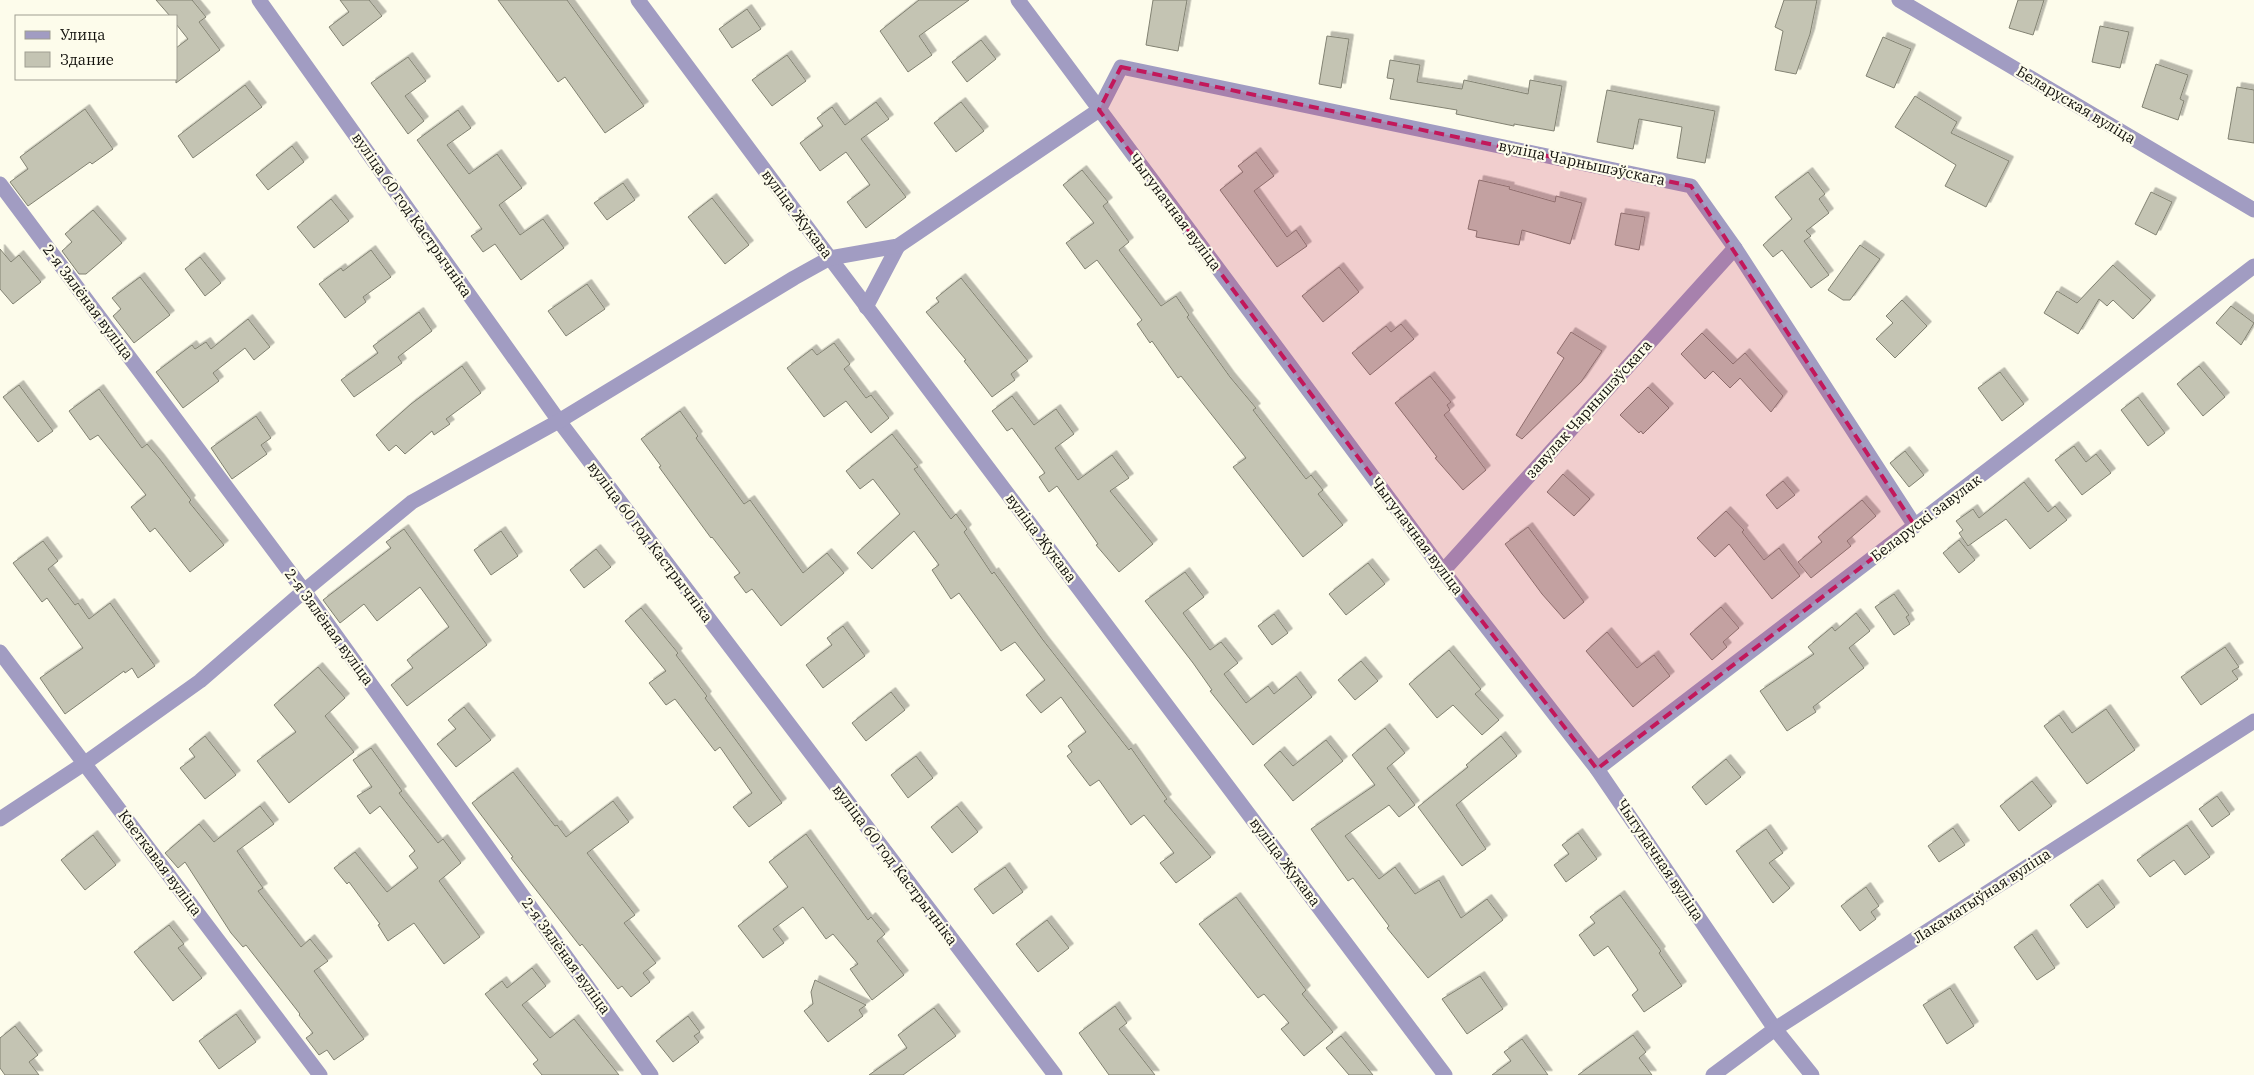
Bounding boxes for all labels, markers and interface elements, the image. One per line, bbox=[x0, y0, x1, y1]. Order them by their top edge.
legend bbox=[15, 15, 178, 80]
text: Улица bbox=[60, 25, 105, 44]
text: Здание bbox=[60, 50, 114, 69]
street label: Беларуская вуліца bbox=[2013, 61, 2139, 148]
street label: вуліца 60 год Кастрычніка bbox=[348, 129, 477, 301]
street label: вуліца Чарнышэўскага bbox=[1497, 136, 1667, 189]
street label: Чыгуначная вуліца bbox=[1125, 149, 1226, 274]
street label: вуліца Жукава bbox=[758, 165, 837, 262]
street label: 2-я Зялёная вуліца bbox=[39, 240, 138, 363]
street label: завулак Чарнышэўскага bbox=[1521, 336, 1656, 482]
street label: вуліца 60 год Кастрычніка bbox=[584, 457, 717, 626]
street label: Беларускі завулак bbox=[1867, 470, 1985, 565]
street label: Чыгуначная вуліца bbox=[1367, 473, 1468, 598]
street label: вуліца Жукава bbox=[1002, 489, 1081, 586]
street label: 2-я Зялёная вуліца bbox=[281, 565, 378, 689]
street label: вуліца 60 год Кастрычніка bbox=[829, 780, 962, 949]
street label: Чыгуначная вуліца bbox=[1613, 795, 1708, 924]
street label: Кветкавая вуліца bbox=[114, 806, 206, 919]
street label: вуліца Жукава bbox=[1246, 813, 1325, 910]
street label: Лакаматыўная вуліца bbox=[1909, 844, 2054, 947]
street label: 2-я Зялёная вуліца bbox=[518, 894, 615, 1018]

